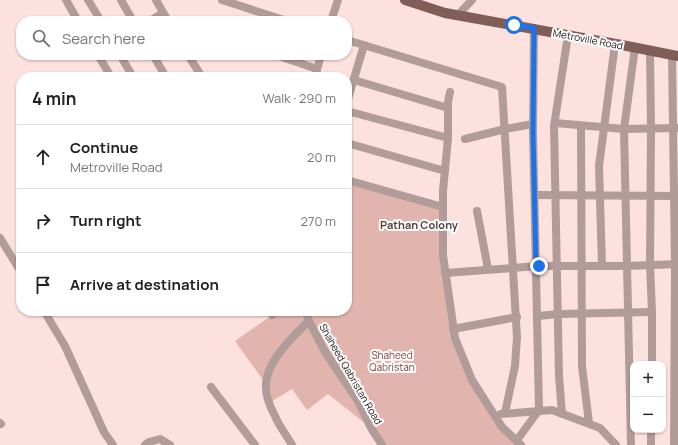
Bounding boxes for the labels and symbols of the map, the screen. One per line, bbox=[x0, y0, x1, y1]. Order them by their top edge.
route start bbox=[505, 16, 523, 34]
street label: Metroville Road bbox=[552, 25, 624, 53]
district label: Pathan Colony bbox=[380, 217, 459, 232]
route end bbox=[530, 257, 548, 275]
street label: Shaheed Qabristan Road bbox=[316, 321, 386, 427]
park label: Shaheed Qabristan bbox=[369, 348, 415, 374]

